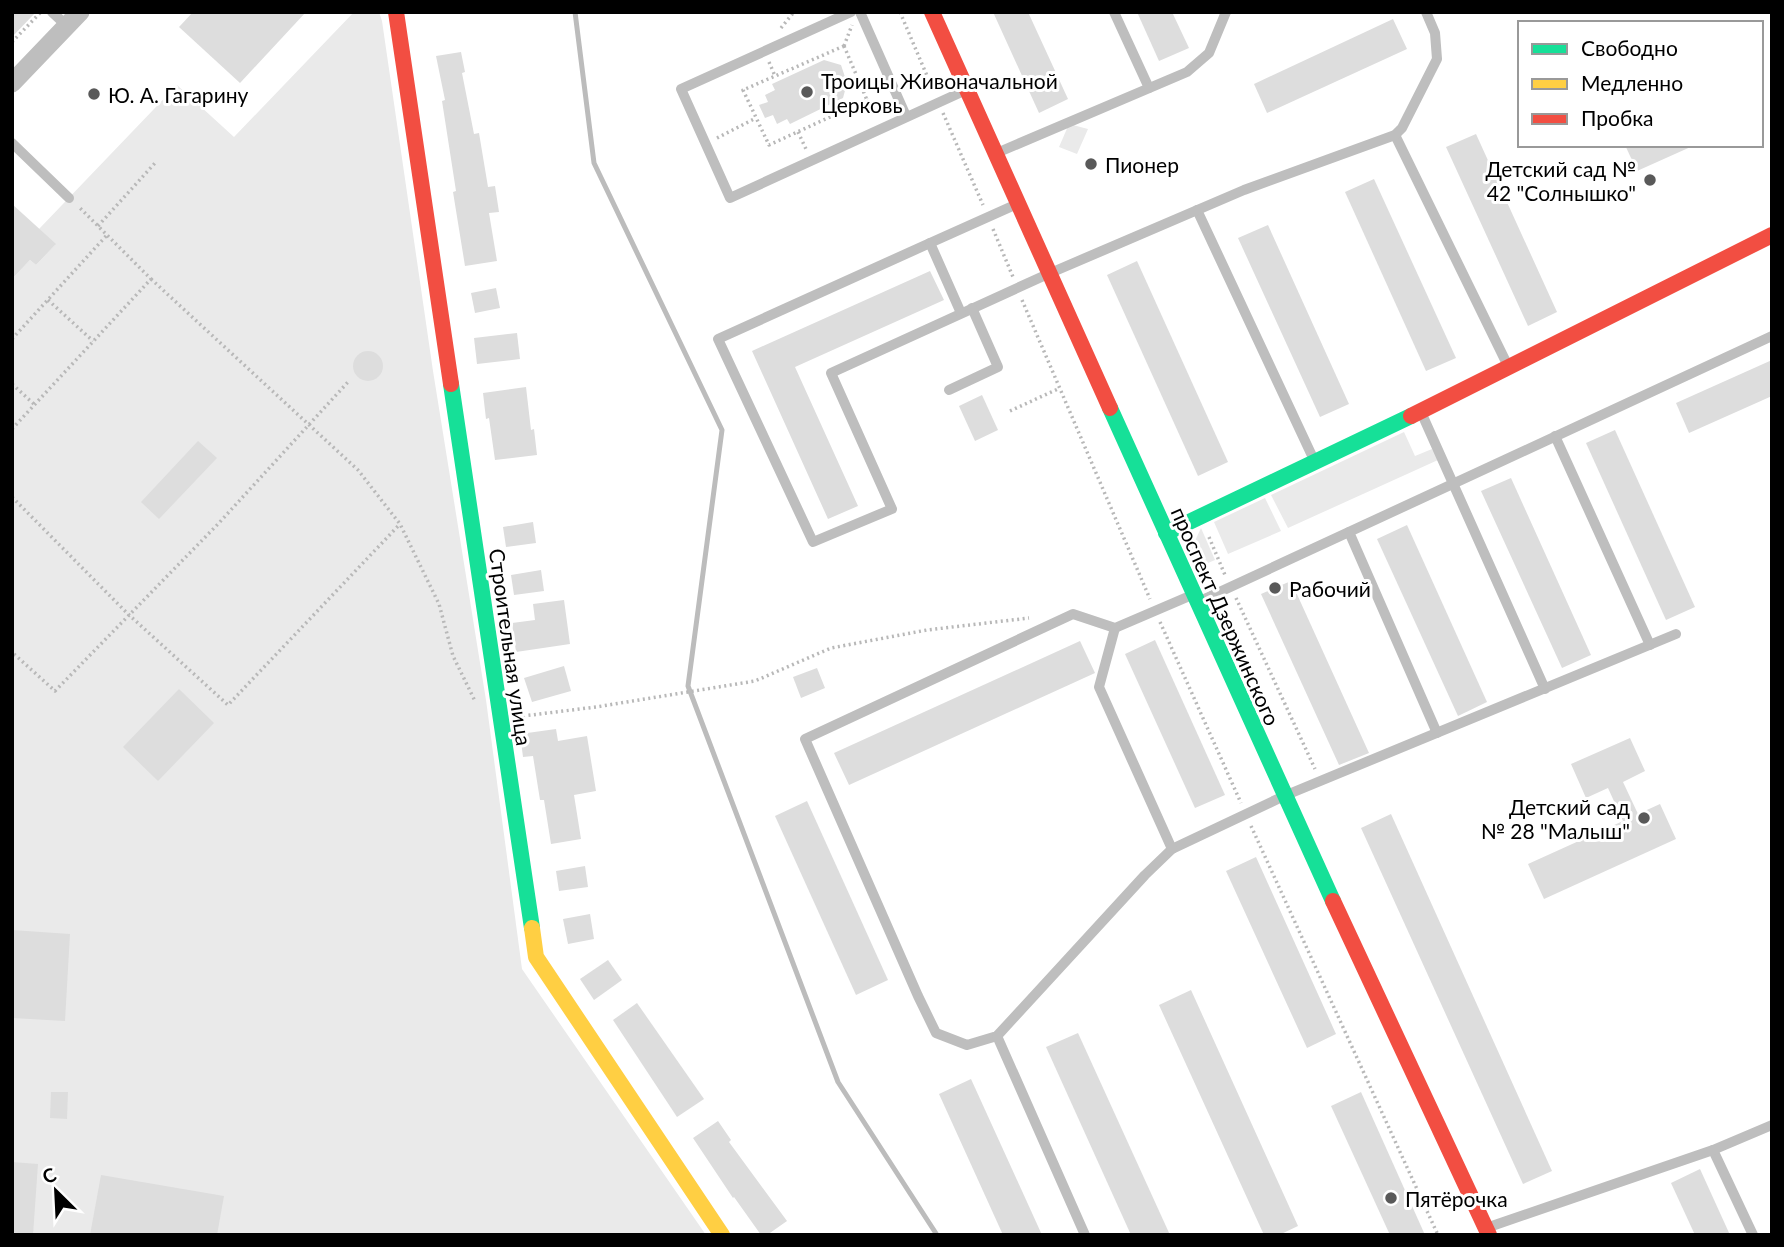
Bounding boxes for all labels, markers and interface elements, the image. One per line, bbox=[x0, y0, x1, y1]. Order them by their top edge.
legend bbox=[1518, 21, 1763, 147]
text: Свободно bbox=[1581, 35, 1678, 60]
place label: Троицы Живоначальной Церковь bbox=[821, 68, 1058, 117]
text: Медленно bbox=[1581, 70, 1683, 95]
place label: Ю. А. Гагарину bbox=[108, 82, 249, 107]
marker: Троицы Живоначальной Церковь bbox=[799, 84, 815, 100]
marker: Ю. А. Гагарину bbox=[86, 86, 102, 102]
text: Пробка bbox=[1581, 105, 1654, 130]
place label: Пионер bbox=[1105, 152, 1179, 177]
marker: Пионер bbox=[1083, 156, 1099, 172]
place label: Детский сад № 42 "Солнышко" bbox=[1485, 156, 1636, 205]
marker: Детский сад № 42 "Солнышко" bbox=[1642, 172, 1658, 188]
street label: проспект Дзержинского bbox=[1166, 503, 1286, 729]
street label: Строительная улица bbox=[485, 547, 537, 747]
place label: Рабочий bbox=[1289, 576, 1371, 601]
marker: Рабочий bbox=[1267, 580, 1283, 596]
place label: Детский сад № 28 "Малыш" bbox=[1481, 794, 1630, 843]
marker: Детский сад № 28 "Малыш" bbox=[1636, 810, 1652, 826]
north arrow bbox=[21, 1156, 91, 1226]
text: С bbox=[38, 1162, 60, 1188]
place label: Пятёрочка bbox=[1405, 1186, 1508, 1211]
marker: Пятёрочка bbox=[1383, 1190, 1399, 1206]

